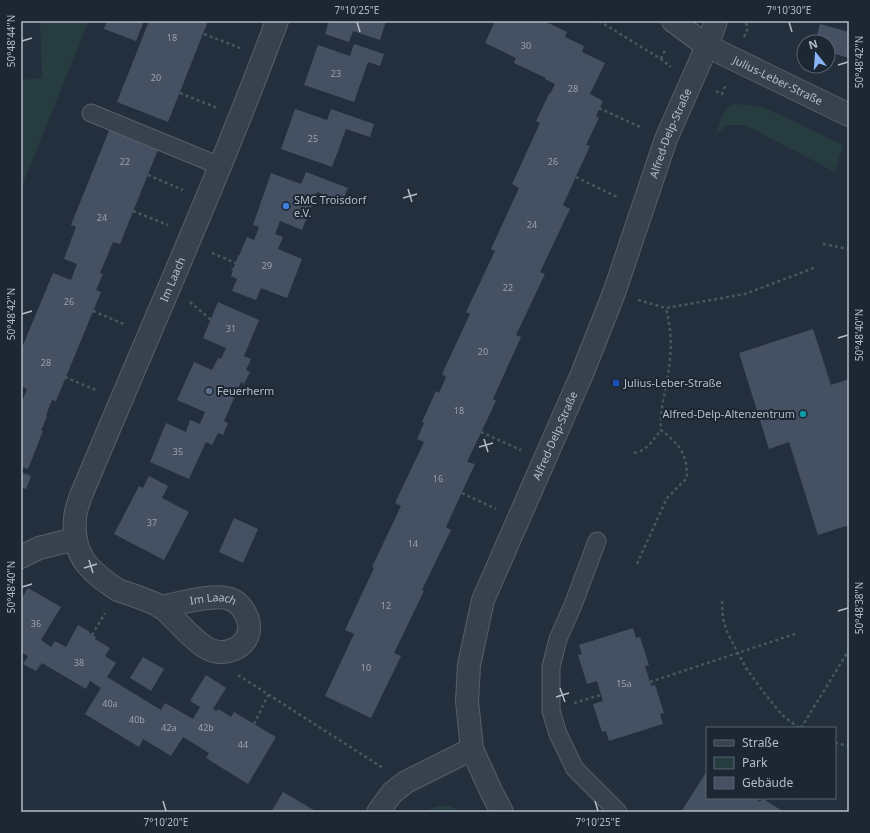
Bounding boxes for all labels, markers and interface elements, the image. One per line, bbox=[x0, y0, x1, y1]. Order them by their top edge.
text: 7°10'25"E bbox=[335, 3, 379, 17]
text: 7°10'30"E bbox=[767, 3, 811, 17]
text: 50°48'44"N bbox=[4, 15, 18, 67]
house number: 18 bbox=[167, 31, 177, 44]
north arrow bbox=[796, 34, 836, 74]
text: N bbox=[806, 35, 819, 52]
text: 50°48'42"N bbox=[852, 36, 866, 88]
house number: 30 bbox=[521, 39, 531, 52]
street label: Julius-Leber-Straße bbox=[730, 51, 825, 108]
house number: 23 bbox=[331, 67, 341, 80]
house number: 20 bbox=[151, 71, 161, 84]
house number: 28 bbox=[568, 82, 578, 95]
street label: Alfred-Delp-Straße bbox=[645, 86, 695, 180]
house number: 25 bbox=[308, 132, 318, 145]
house number: 22 bbox=[120, 155, 130, 168]
house number: 26 bbox=[548, 155, 558, 168]
place label: SMC Troisdorf e.V. bbox=[294, 192, 367, 220]
marker: SMC Troisdorf e.V. bbox=[281, 201, 291, 211]
house number: 24 bbox=[97, 211, 107, 224]
house number: 24 bbox=[527, 218, 537, 231]
street label: Im Laach bbox=[156, 255, 188, 304]
house number: 29 bbox=[262, 259, 272, 272]
house number: 22 bbox=[503, 281, 513, 294]
text: 50°48'42"N bbox=[4, 288, 18, 340]
house number: 26 bbox=[64, 295, 74, 308]
text: 50°48'40"N bbox=[852, 309, 866, 361]
house number: 31 bbox=[226, 322, 236, 335]
house number: 20 bbox=[478, 345, 488, 358]
house number: 28 bbox=[41, 356, 51, 369]
place label: Julius-Leber-Straße bbox=[623, 375, 722, 390]
marker: Julius-Leber-Straße bbox=[611, 378, 621, 388]
place label: Feuerherm bbox=[217, 383, 274, 398]
marker: Feuerherm bbox=[204, 386, 214, 396]
street label: Alfred-Delp-Straße bbox=[528, 389, 581, 482]
house number: 18 bbox=[454, 404, 464, 417]
place label: Alfred-Delp-Altenzentrum bbox=[663, 406, 795, 421]
marker: Alfred-Delp-Altenzentrum bbox=[798, 409, 808, 419]
house number: 35 bbox=[173, 445, 183, 458]
house number: 16 bbox=[433, 472, 443, 485]
house number: 37 bbox=[147, 516, 157, 529]
house number: 14 bbox=[408, 537, 418, 550]
text: 50°48'40"N bbox=[4, 561, 18, 613]
text: 50°48'38"N bbox=[852, 582, 866, 634]
street label: Im Laach bbox=[188, 589, 240, 608]
house number: 12 bbox=[381, 599, 391, 612]
house number: 36 bbox=[31, 617, 41, 630]
house number: 38 bbox=[74, 656, 84, 669]
house number: 10 bbox=[361, 661, 371, 674]
house number: 15a bbox=[616, 677, 632, 690]
house number: 40a bbox=[102, 697, 118, 710]
house number: 40b bbox=[129, 713, 145, 726]
house number: 42a bbox=[161, 721, 177, 734]
house number: 42b bbox=[198, 721, 214, 734]
legend bbox=[706, 727, 836, 799]
text: Straße bbox=[742, 734, 779, 751]
house number: 44 bbox=[238, 738, 248, 751]
text: Park bbox=[742, 754, 768, 771]
text: Gebäude bbox=[742, 774, 793, 791]
text: 7°10'20"E bbox=[144, 815, 188, 829]
text: 7°10'25"E bbox=[576, 815, 620, 829]

